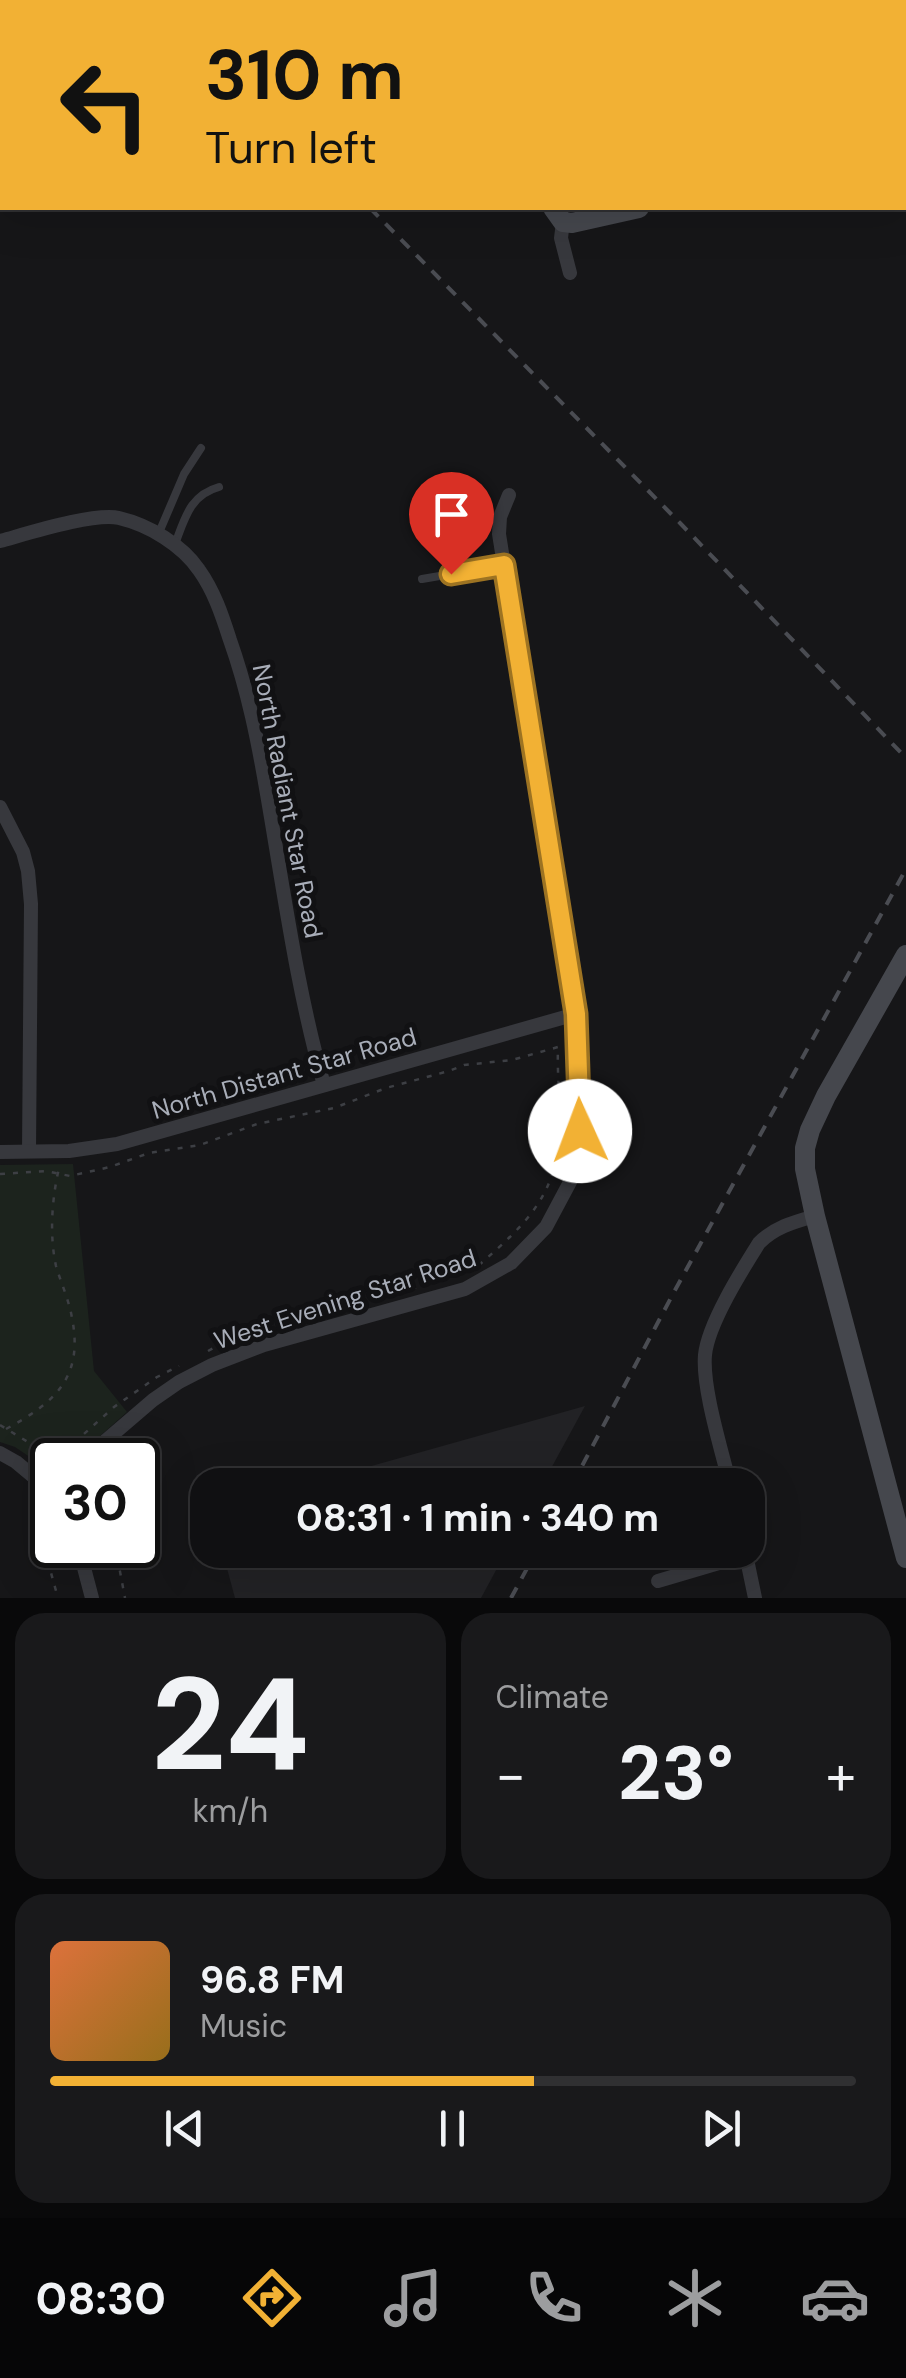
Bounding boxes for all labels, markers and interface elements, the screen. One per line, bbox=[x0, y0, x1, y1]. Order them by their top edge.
text: 310 m bbox=[205, 30, 404, 121]
icon: left bbox=[40, 40, 170, 170]
text: Turn left bbox=[205, 118, 377, 177]
pin bbox=[409, 472, 494, 575]
icon: arrive bbox=[424, 487, 479, 542]
street label: North Radiant Star Road bbox=[245, 661, 330, 941]
street label: North Distant Star Road bbox=[148, 1020, 420, 1127]
position arrow bbox=[528, 1079, 632, 1183]
street label: West Evening Star Road bbox=[210, 1241, 480, 1357]
speed limit sign: 30 bbox=[30, 1438, 160, 1568]
text: 08:31 · 1 min · 340 m bbox=[296, 1493, 659, 1543]
text: 24 bbox=[151, 1640, 310, 1809]
text: Climate bbox=[496, 1676, 609, 1718]
text: 23° bbox=[618, 1725, 734, 1822]
text: − bbox=[496, 1739, 526, 1811]
text: + bbox=[826, 1739, 856, 1811]
text: km/h bbox=[192, 1790, 268, 1832]
text: 96.8 FM bbox=[200, 1955, 344, 2005]
text: Music bbox=[200, 2005, 287, 2047]
icon: previous bbox=[157, 2101, 212, 2156]
icon: pause bbox=[425, 2101, 480, 2156]
icon: next bbox=[694, 2101, 749, 2156]
icon: directions bbox=[237, 2263, 307, 2333]
icon: music bbox=[378, 2263, 448, 2333]
icon: phone bbox=[519, 2263, 589, 2333]
icon: climate bbox=[660, 2263, 730, 2333]
icon: car bbox=[800, 2263, 870, 2333]
text: 08:30 bbox=[35, 2269, 166, 2328]

